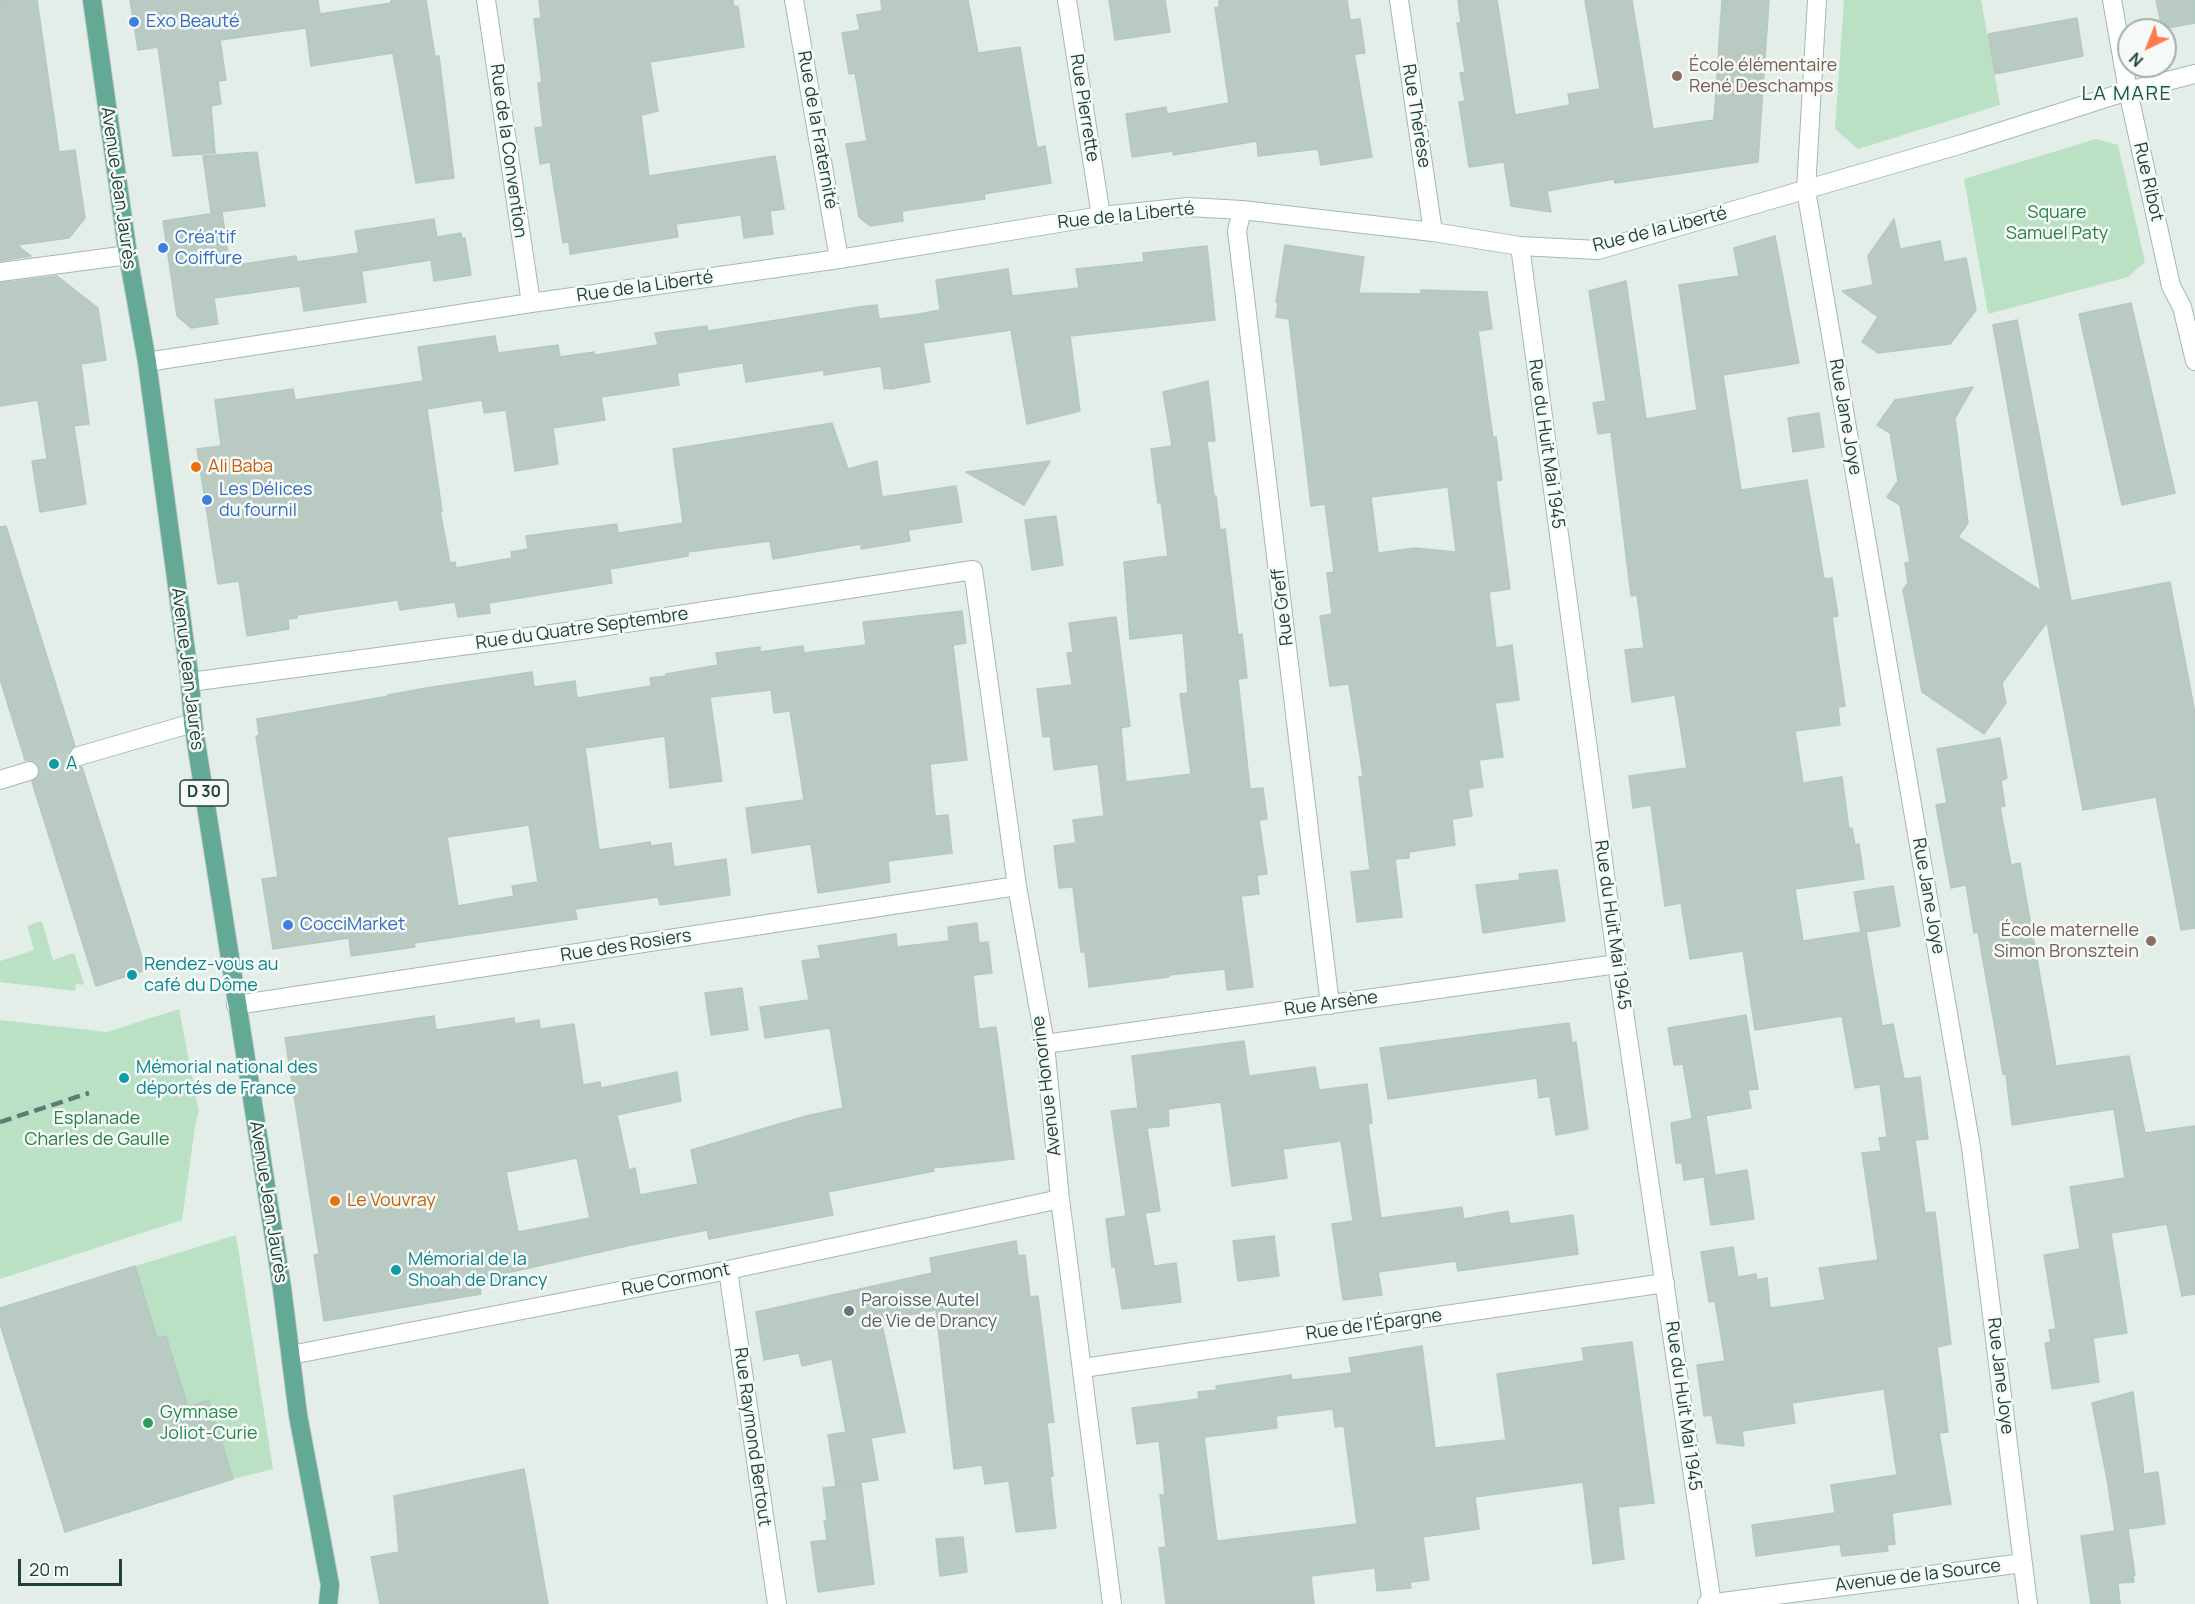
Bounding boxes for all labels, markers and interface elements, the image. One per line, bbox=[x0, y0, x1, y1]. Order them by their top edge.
place label: Exo Beauté bbox=[146, 11, 239, 33]
marker: Exo Beauté bbox=[127, 15, 141, 29]
north arrow bbox=[2117, 18, 2177, 78]
text: N bbox=[2124, 48, 2148, 72]
street label: Rue de la Fraternité bbox=[792, 49, 842, 211]
street label: Rue Pierrette bbox=[1065, 53, 1103, 163]
place label: École élémentaire René Deschamps bbox=[1689, 55, 1837, 98]
street label: Rue Thérèse bbox=[1397, 62, 1435, 170]
street label: Rue de la Convention bbox=[485, 63, 531, 239]
marker: École élémentaire René Deschamps bbox=[1670, 69, 1684, 83]
district label: LA MARE bbox=[2082, 82, 2172, 106]
street label: Avenue Jean Jaurès bbox=[96, 105, 140, 271]
street label: Rue Ribot bbox=[2128, 140, 2168, 224]
street label: Rue de la Liberté bbox=[1056, 198, 1196, 234]
park label: Square Samuel Paty bbox=[2006, 202, 2108, 244]
street label: Rue de la Liberté bbox=[1591, 203, 1729, 257]
place label: Créa'tif Coiffure bbox=[175, 227, 242, 270]
marker: Créa'tif Coiffure bbox=[156, 241, 170, 255]
street label: Rue de la Liberté bbox=[575, 267, 715, 307]
street label: Rue Jane Joye bbox=[1824, 357, 1866, 477]
street label: Rue du Huit Mai 1945 bbox=[1523, 358, 1569, 530]
place label: Ali Baba bbox=[208, 456, 273, 478]
marker: Ali Baba bbox=[189, 460, 203, 474]
place label: Les Délices du fournil bbox=[219, 479, 312, 522]
marker: Les Délices du fournil bbox=[200, 493, 214, 507]
street label: Rue Greff bbox=[1268, 567, 1298, 647]
street label: Avenue Jean Jaurès bbox=[166, 586, 208, 752]
street label: Rue du Quatre Septembre bbox=[474, 603, 690, 655]
place label: A bbox=[66, 753, 77, 775]
marker: A bbox=[47, 757, 61, 771]
road number: D 30 bbox=[180, 780, 228, 806]
street label: Rue Jane Joye bbox=[1907, 836, 1949, 956]
street label: Rue du Huit Mai 1945 bbox=[1589, 839, 1635, 1011]
place label: CocciMarket bbox=[300, 914, 405, 936]
marker: CocciMarket bbox=[281, 918, 295, 932]
place label: École maternelle Simon Bronsztein bbox=[1994, 920, 2139, 962]
street label: Rue des Rosiers bbox=[559, 925, 693, 967]
marker: École maternelle Simon Bronsztein bbox=[2144, 934, 2158, 948]
place label: Rendez-vous au café du Dôme bbox=[144, 954, 278, 996]
marker: Rendez-vous au café du Dôme bbox=[125, 968, 139, 982]
street label: Rue Arsène bbox=[1283, 987, 1379, 1021]
street label: Avenue Honorine bbox=[1028, 1015, 1066, 1157]
place label: Mémorial national des déportés de France bbox=[136, 1057, 318, 1100]
marker: Mémorial national des déportés de France bbox=[117, 1071, 131, 1085]
park label: Esplanade Charles de Gaulle bbox=[25, 1108, 169, 1150]
street label: Avenue Jean Jaurès bbox=[245, 1119, 291, 1285]
place label: Le Vouvray bbox=[347, 1190, 436, 1212]
marker: Le Vouvray bbox=[328, 1194, 342, 1208]
place label: Mémorial de la Shoah de Drancy bbox=[408, 1249, 547, 1292]
street label: Rue Cormont bbox=[620, 1259, 732, 1301]
marker: Mémorial de la Shoah de Drancy bbox=[389, 1263, 403, 1277]
place label: Paroisse Autel de Vie de Drancy bbox=[861, 1290, 997, 1332]
marker: Paroisse Autel de Vie de Drancy bbox=[842, 1304, 856, 1318]
street label: Rue de l'Épargne bbox=[1305, 1305, 1443, 1345]
street label: Rue Jane Joye bbox=[1982, 1316, 2018, 1436]
street label: Rue du Huit Mai 1945 bbox=[1660, 1320, 1706, 1492]
street label: Rue Raymond Bertout bbox=[729, 1346, 775, 1528]
place label: Gymnase Joliot-Curie bbox=[160, 1402, 258, 1444]
marker: Gymnase Joliot-Curie bbox=[141, 1416, 155, 1430]
scale bar bbox=[21, 1547, 124, 1585]
street label: Avenue de la Source bbox=[1834, 1555, 2002, 1597]
text: 20 m bbox=[29, 1557, 69, 1581]

